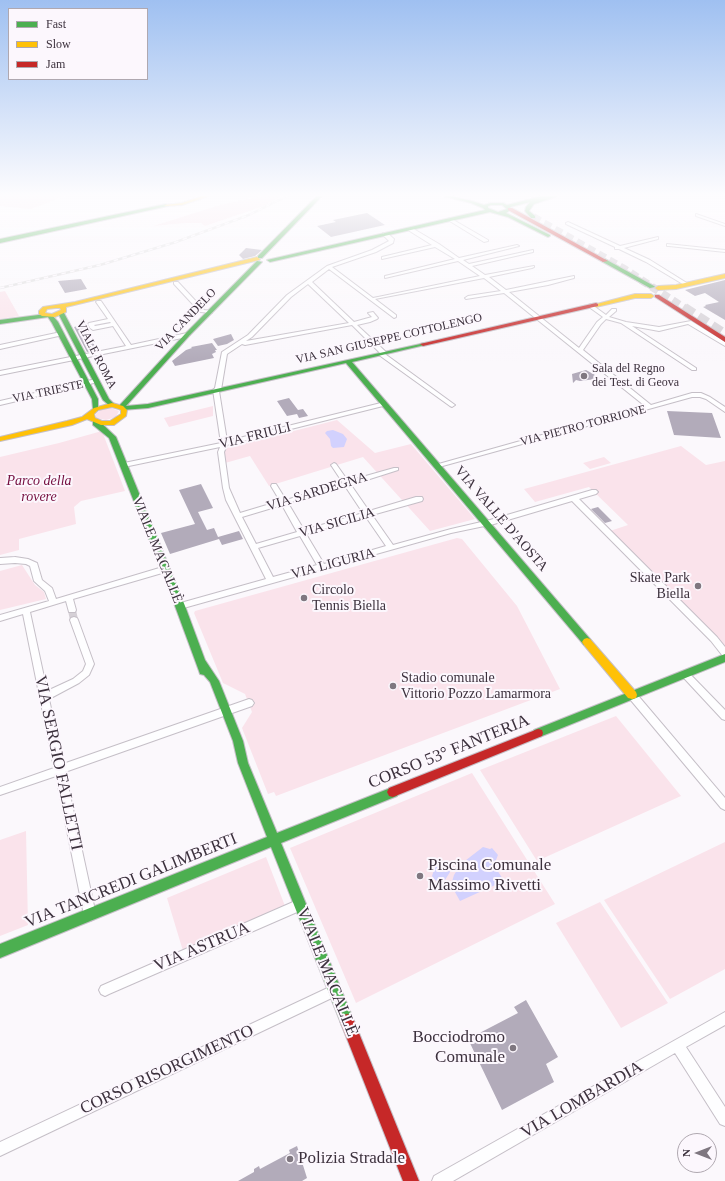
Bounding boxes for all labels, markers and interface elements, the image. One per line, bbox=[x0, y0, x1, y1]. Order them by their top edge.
legend bbox=[8, 8, 148, 80]
text: Fast bbox=[46, 17, 66, 31]
text: Slow bbox=[46, 37, 71, 51]
text: Jam bbox=[46, 57, 65, 71]
street label: VIA CANDELO bbox=[152, 286, 220, 354]
street label: VIA SAN GIUSEPPE COTTOLENGO bbox=[294, 311, 484, 367]
street label: VIALE ROMA bbox=[73, 318, 119, 392]
place label: Sala del Regno dei Test. di Geova bbox=[592, 362, 679, 390]
marker: Sala del Regno dei Test. di Geova bbox=[579, 371, 589, 381]
street label: VIA TRIESTE bbox=[11, 377, 85, 407]
street label: VIA PIETRO TORRIONE bbox=[518, 402, 648, 450]
street label: VIA FRIULI bbox=[217, 419, 293, 453]
street label: VIA VALLE D'AOSTA bbox=[451, 463, 551, 575]
street label: VIA SARDEGNA bbox=[265, 469, 369, 515]
park label: Parco della rovere bbox=[6, 473, 72, 506]
street label: VIALE MACALLÈ bbox=[128, 494, 186, 606]
street label: VIA SICILIA bbox=[297, 504, 377, 542]
street label: VIA LIGURIA bbox=[289, 545, 377, 583]
place label: Skate Park Biella bbox=[630, 570, 690, 602]
marker: Skate Park Biella bbox=[693, 581, 703, 591]
place label: Circolo Tennis Biella bbox=[312, 582, 386, 614]
marker: Circolo Tennis Biella bbox=[299, 593, 309, 603]
place label: Stadio comunale Vittorio Pozzo Lamarmora bbox=[401, 670, 551, 702]
street label: VIA SERGIO FALLETTI bbox=[30, 674, 86, 852]
marker: Stadio comunale Vittorio Pozzo Lamarmora bbox=[388, 681, 398, 691]
street label: CORSO 53° FANTERIA bbox=[366, 710, 532, 794]
street label: VIA TANCREDI GALIMBERTI bbox=[22, 829, 240, 933]
place label: Piscina Comunale Massimo Rivetti bbox=[428, 856, 551, 896]
marker: Piscina Comunale Massimo Rivetti bbox=[415, 871, 425, 881]
street label: VIALE MACALLÈ bbox=[292, 904, 362, 1040]
street label: VIA ASTRUA bbox=[151, 918, 253, 976]
street label: CORSO RISORGIMENTO bbox=[77, 1021, 257, 1119]
place label: Bocciodromo Comunale bbox=[412, 1028, 505, 1068]
marker: Bocciodromo Comunale bbox=[508, 1043, 518, 1053]
street label: VIA LOMBARDIA bbox=[517, 1057, 647, 1143]
north arrow bbox=[677, 1133, 717, 1173]
place label: Polizia Stradale bbox=[298, 1149, 405, 1169]
text: N bbox=[680, 1149, 692, 1157]
marker: Polizia Stradale bbox=[285, 1154, 295, 1164]

